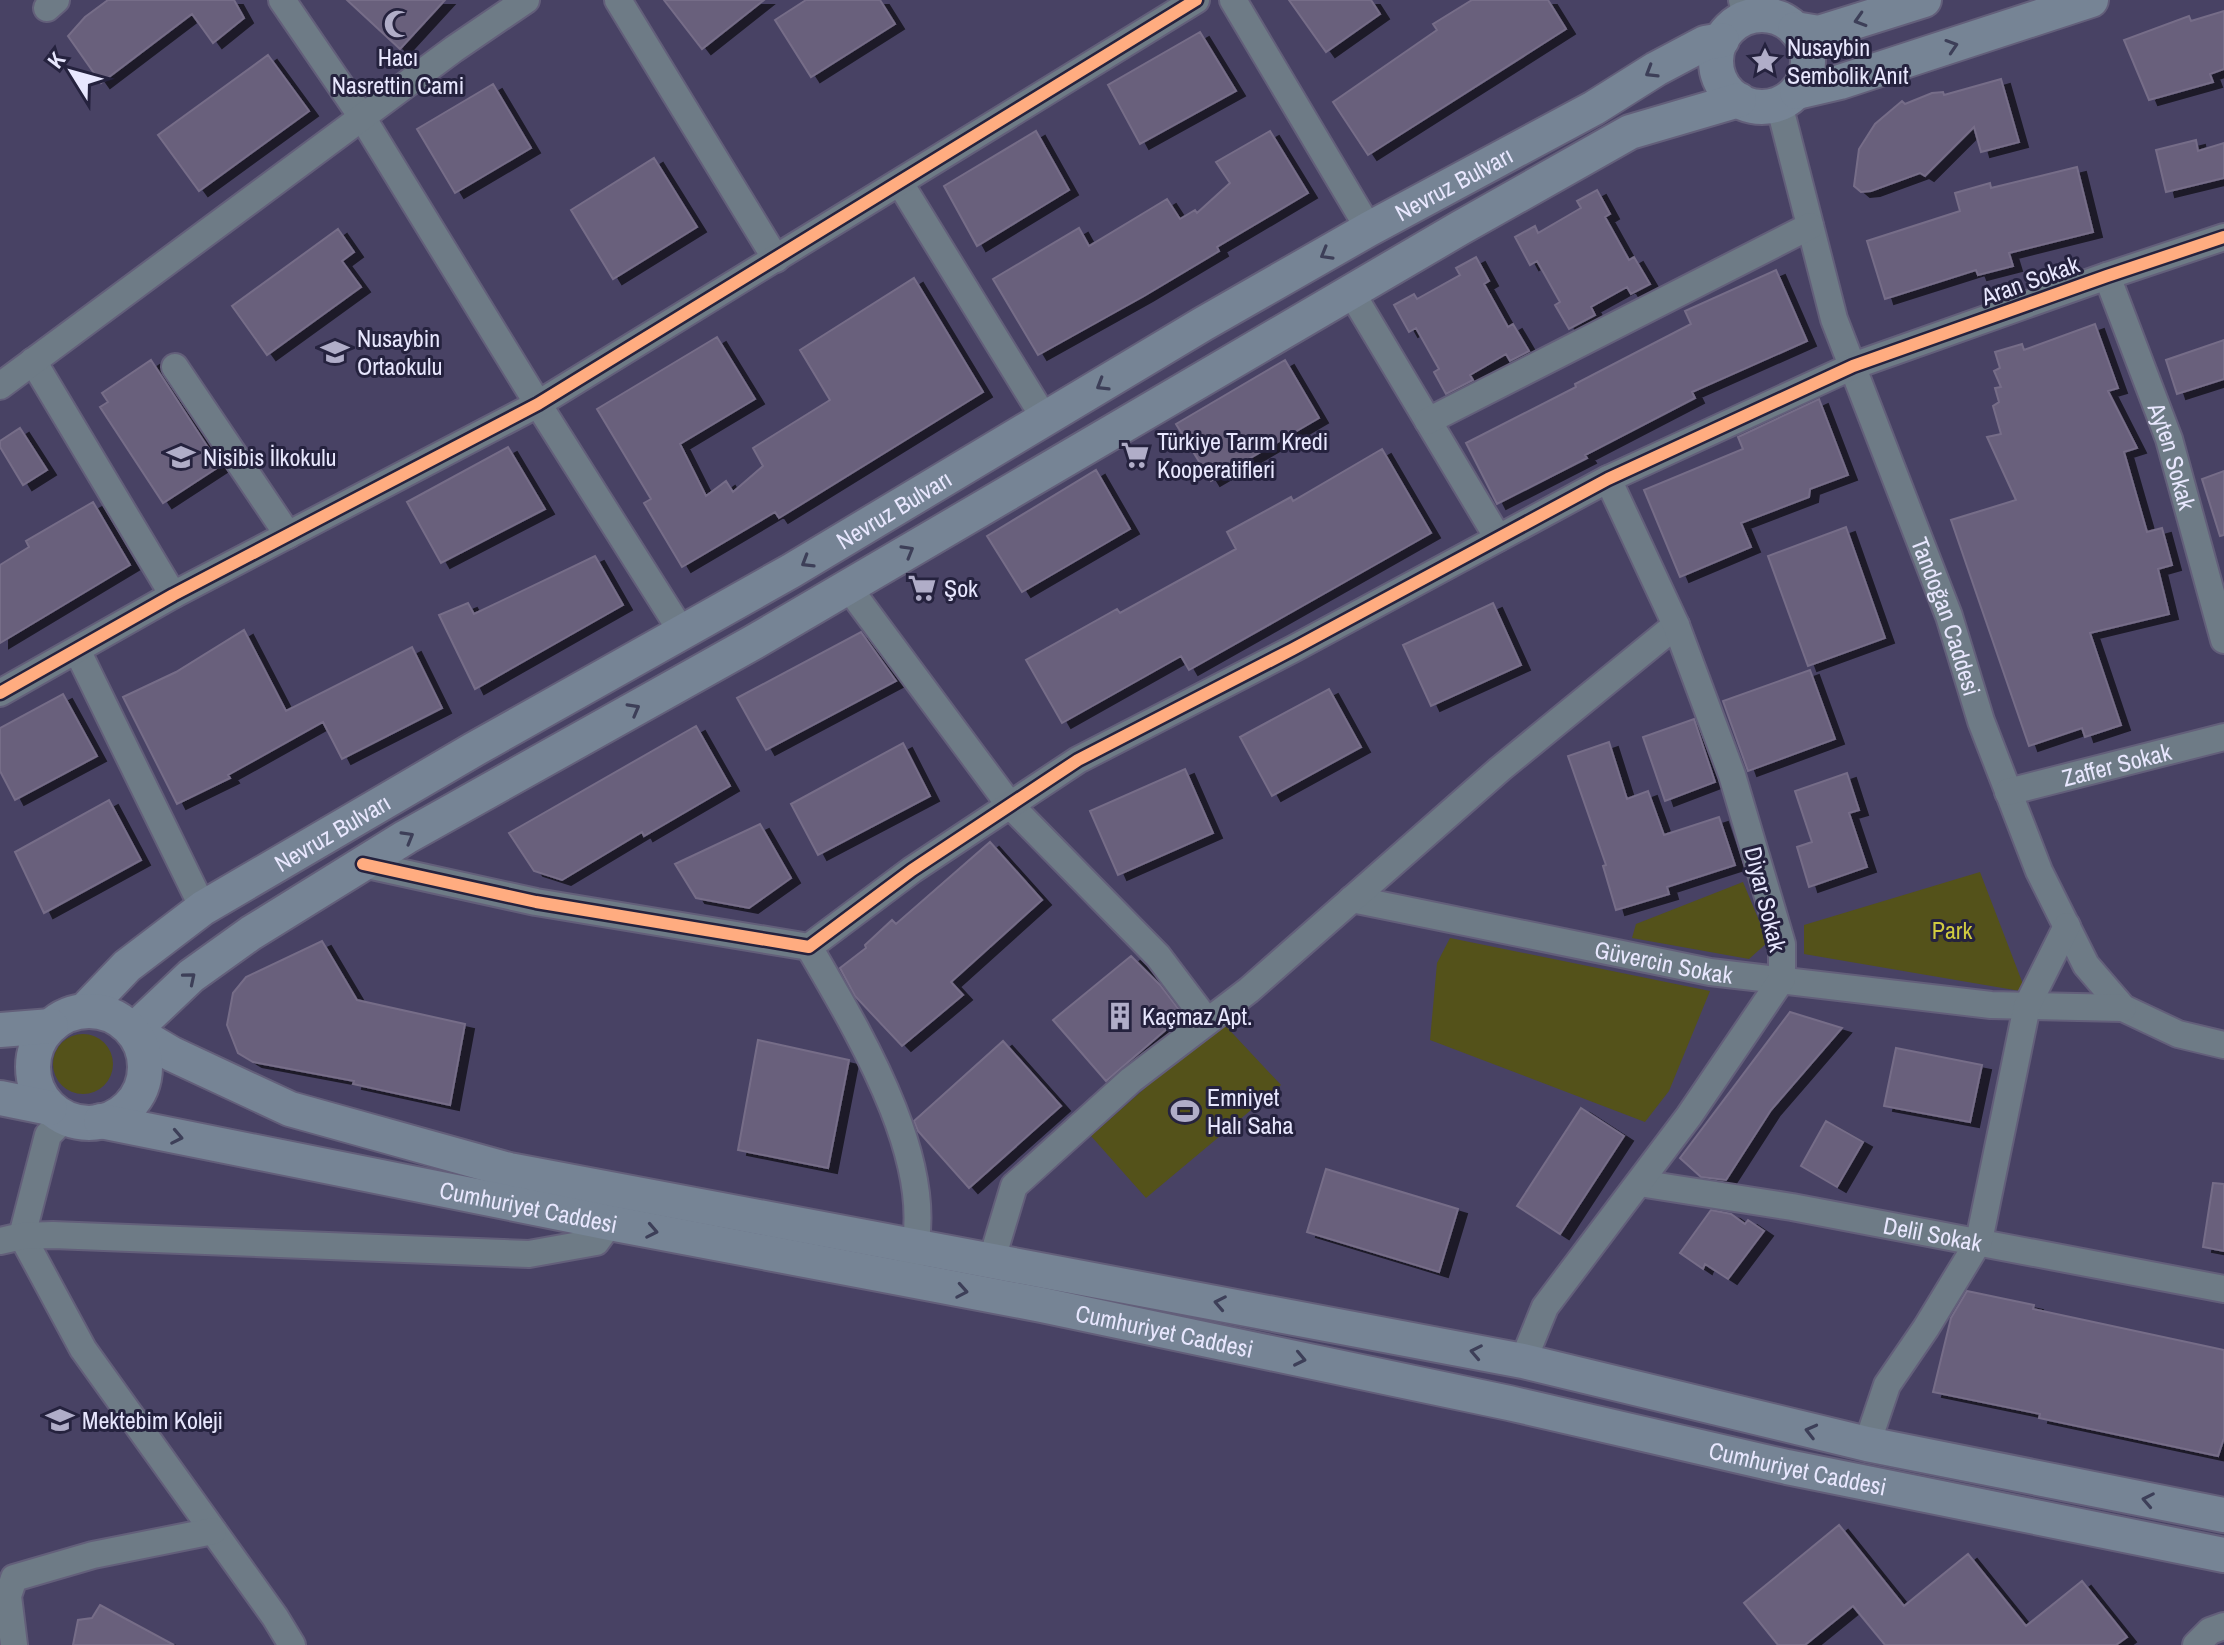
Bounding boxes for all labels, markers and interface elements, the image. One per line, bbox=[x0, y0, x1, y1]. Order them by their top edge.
mosque icon: Hacı Nasrettin Cami bbox=[383, 9, 413, 39]
one-way arrow bbox=[1853, 11, 1867, 27]
place label: Nusaybin Sembolik Anıt bbox=[1787, 31, 1909, 91]
north arrow bbox=[32, 32, 112, 112]
one-way arrow bbox=[1944, 39, 1958, 55]
place label: Hacı Nasrettin Cami bbox=[332, 41, 464, 101]
text: K bbox=[40, 46, 72, 74]
place icon: Nusaybin Sembolik Anıt bbox=[1750, 46, 1780, 76]
one-way arrow bbox=[1645, 63, 1660, 78]
street label: Nevruz Bulvarı bbox=[1389, 139, 1518, 228]
one-way arrow bbox=[1321, 244, 1335, 260]
street label: Aran Sokak bbox=[1976, 248, 2083, 313]
place label: Nusaybin Ortaokulu bbox=[357, 322, 442, 382]
school or university icon: Nusaybin Ortaokulu bbox=[320, 337, 350, 367]
one-way arrow bbox=[1096, 375, 1111, 391]
street label: Ayten Sokak bbox=[2140, 397, 2204, 514]
place label: Türkiye Tarım Kredi Kooperatifleri bbox=[1157, 425, 1328, 485]
supermarket icon: Türkiye Tarım Kredi Kooperatifleri bbox=[1120, 440, 1150, 470]
place label: Nisibis İlkokulu bbox=[203, 441, 336, 473]
school or university icon: Nisibis İlkokulu bbox=[166, 442, 196, 472]
street label: Nevruz Bulvarı bbox=[830, 462, 957, 556]
street label: Tandoğan Caddesi bbox=[1904, 533, 1988, 700]
one-way arrow bbox=[899, 546, 914, 561]
one-way arrow bbox=[801, 552, 816, 567]
place label: Şok bbox=[944, 572, 978, 604]
supermarket icon: Şok bbox=[907, 573, 937, 603]
one-way arrow bbox=[625, 703, 640, 719]
street label: Zaffer Sokak bbox=[2059, 735, 2175, 794]
street label: Nevruz Bulvarı bbox=[268, 786, 396, 879]
one-way arrow bbox=[399, 831, 414, 847]
street label: Diyar Sokak bbox=[1738, 843, 1795, 955]
park label: Park bbox=[1932, 914, 1972, 946]
street label: Güvercin Sokak bbox=[1592, 933, 1735, 991]
one-way arrow bbox=[181, 973, 195, 988]
place label: Kaçmaz Apt. bbox=[1142, 1000, 1253, 1032]
building icon: Kaçmaz Apt. bbox=[1105, 1001, 1135, 1031]
place label: Emniyet Halı Saha bbox=[1207, 1081, 1293, 1141]
sports icon: Emniyet Halı Saha bbox=[1170, 1096, 1200, 1126]
one-way arrow bbox=[171, 1127, 184, 1144]
street label: Cumhuriyet Caddesi bbox=[437, 1173, 620, 1240]
street label: Delil Sokak bbox=[1881, 1209, 1985, 1259]
one-way arrow bbox=[645, 1221, 659, 1238]
one-way arrow bbox=[956, 1281, 969, 1298]
one-way arrow bbox=[1214, 1295, 1228, 1312]
street label: Cumhuriyet Caddesi bbox=[1073, 1296, 1256, 1365]
one-way arrow bbox=[1469, 1344, 1483, 1361]
one-way arrow bbox=[1292, 1350, 1306, 1367]
place label: Mektebim Koleji bbox=[82, 1404, 223, 1436]
school or university icon: Mektebim Koleji bbox=[45, 1405, 75, 1435]
one-way arrow bbox=[1804, 1423, 1818, 1440]
street label: Cumhuriyet Caddesi bbox=[1706, 1434, 1889, 1503]
one-way arrow bbox=[2141, 1492, 2155, 1509]

